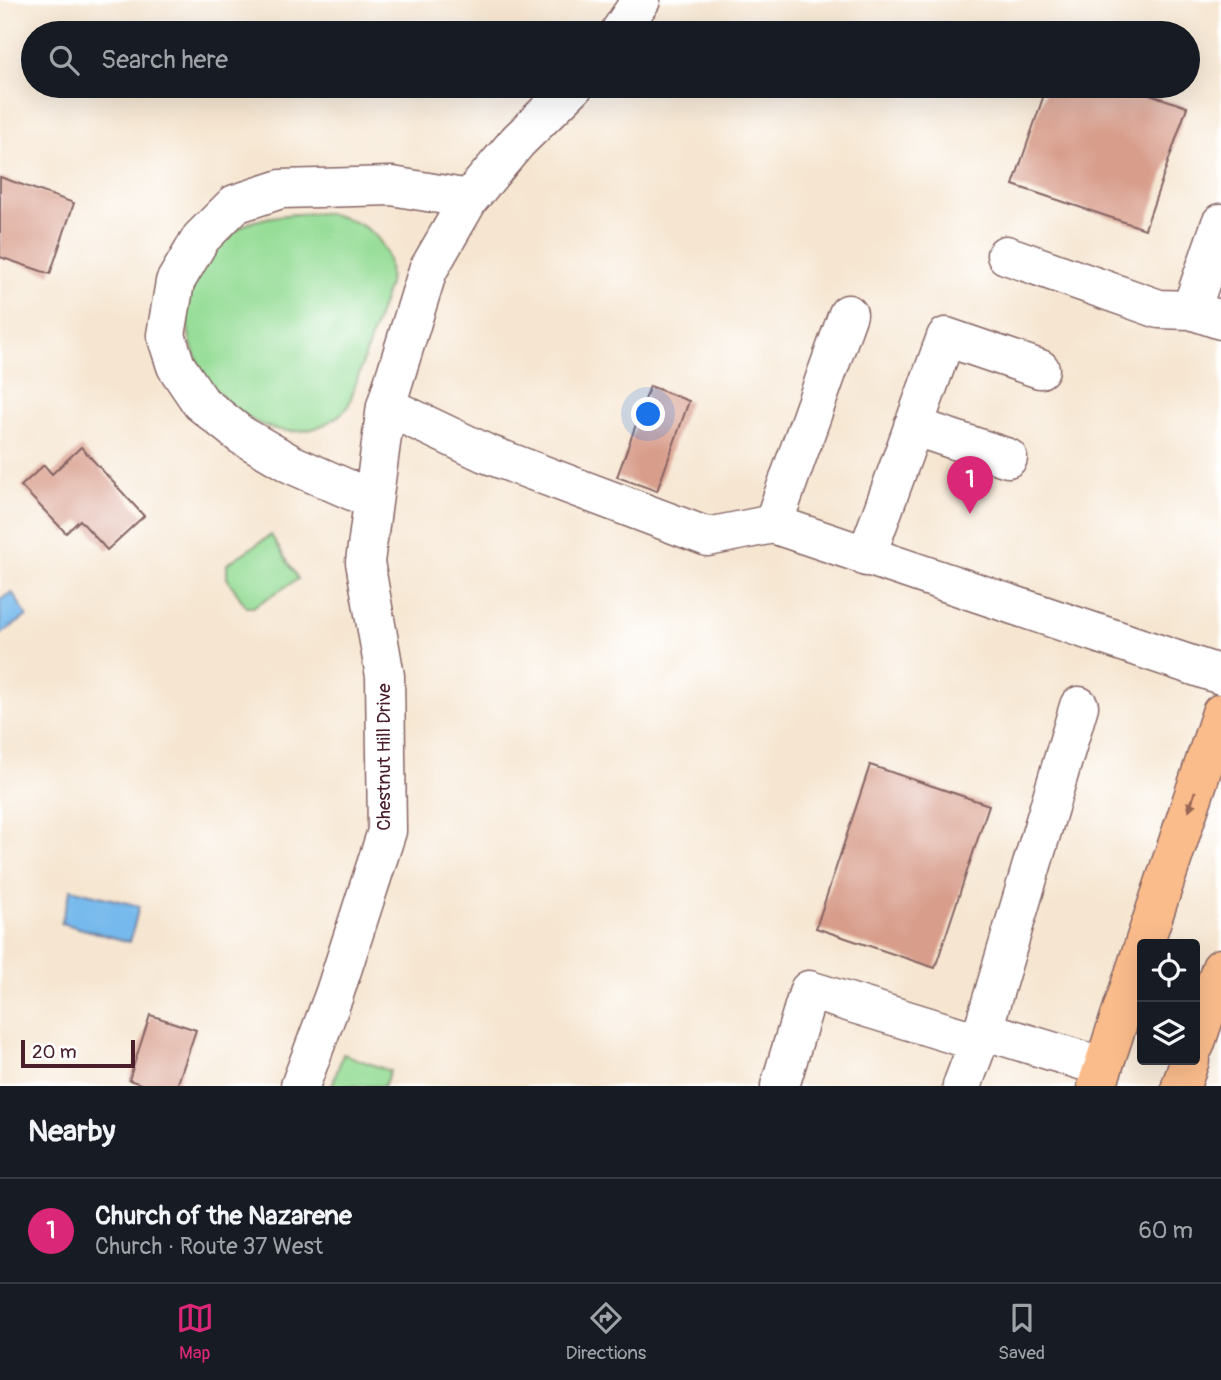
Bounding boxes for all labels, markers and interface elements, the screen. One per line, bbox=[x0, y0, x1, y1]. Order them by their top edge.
search box bbox=[21, 21, 1200, 98]
icon: search bbox=[45, 41, 83, 79]
text: Search here bbox=[101, 44, 228, 76]
your location bbox=[631, 397, 665, 431]
pin: 1 bbox=[947, 456, 993, 514]
street label: Chestnut Hill Drive bbox=[372, 683, 396, 831]
one-way arrow bbox=[1186, 791, 1197, 812]
map controls bbox=[1137, 939, 1200, 1065]
button: locate bbox=[1137, 939, 1200, 1002]
button: layers bbox=[1137, 1002, 1200, 1065]
scale bar bbox=[21, 1037, 135, 1069]
text: 20 m bbox=[32, 1040, 77, 1064]
text: Nearby bbox=[28, 1113, 115, 1150]
text: Church of the Nazarene bbox=[95, 1200, 352, 1232]
text: 1 bbox=[47, 1216, 56, 1245]
text: 60 m bbox=[1138, 1216, 1193, 1245]
text: Church · Route 37 West bbox=[95, 1232, 323, 1261]
tab: Map bbox=[176, 1299, 214, 1365]
tab: Directions bbox=[566, 1299, 646, 1365]
tab: Saved bbox=[998, 1299, 1045, 1365]

